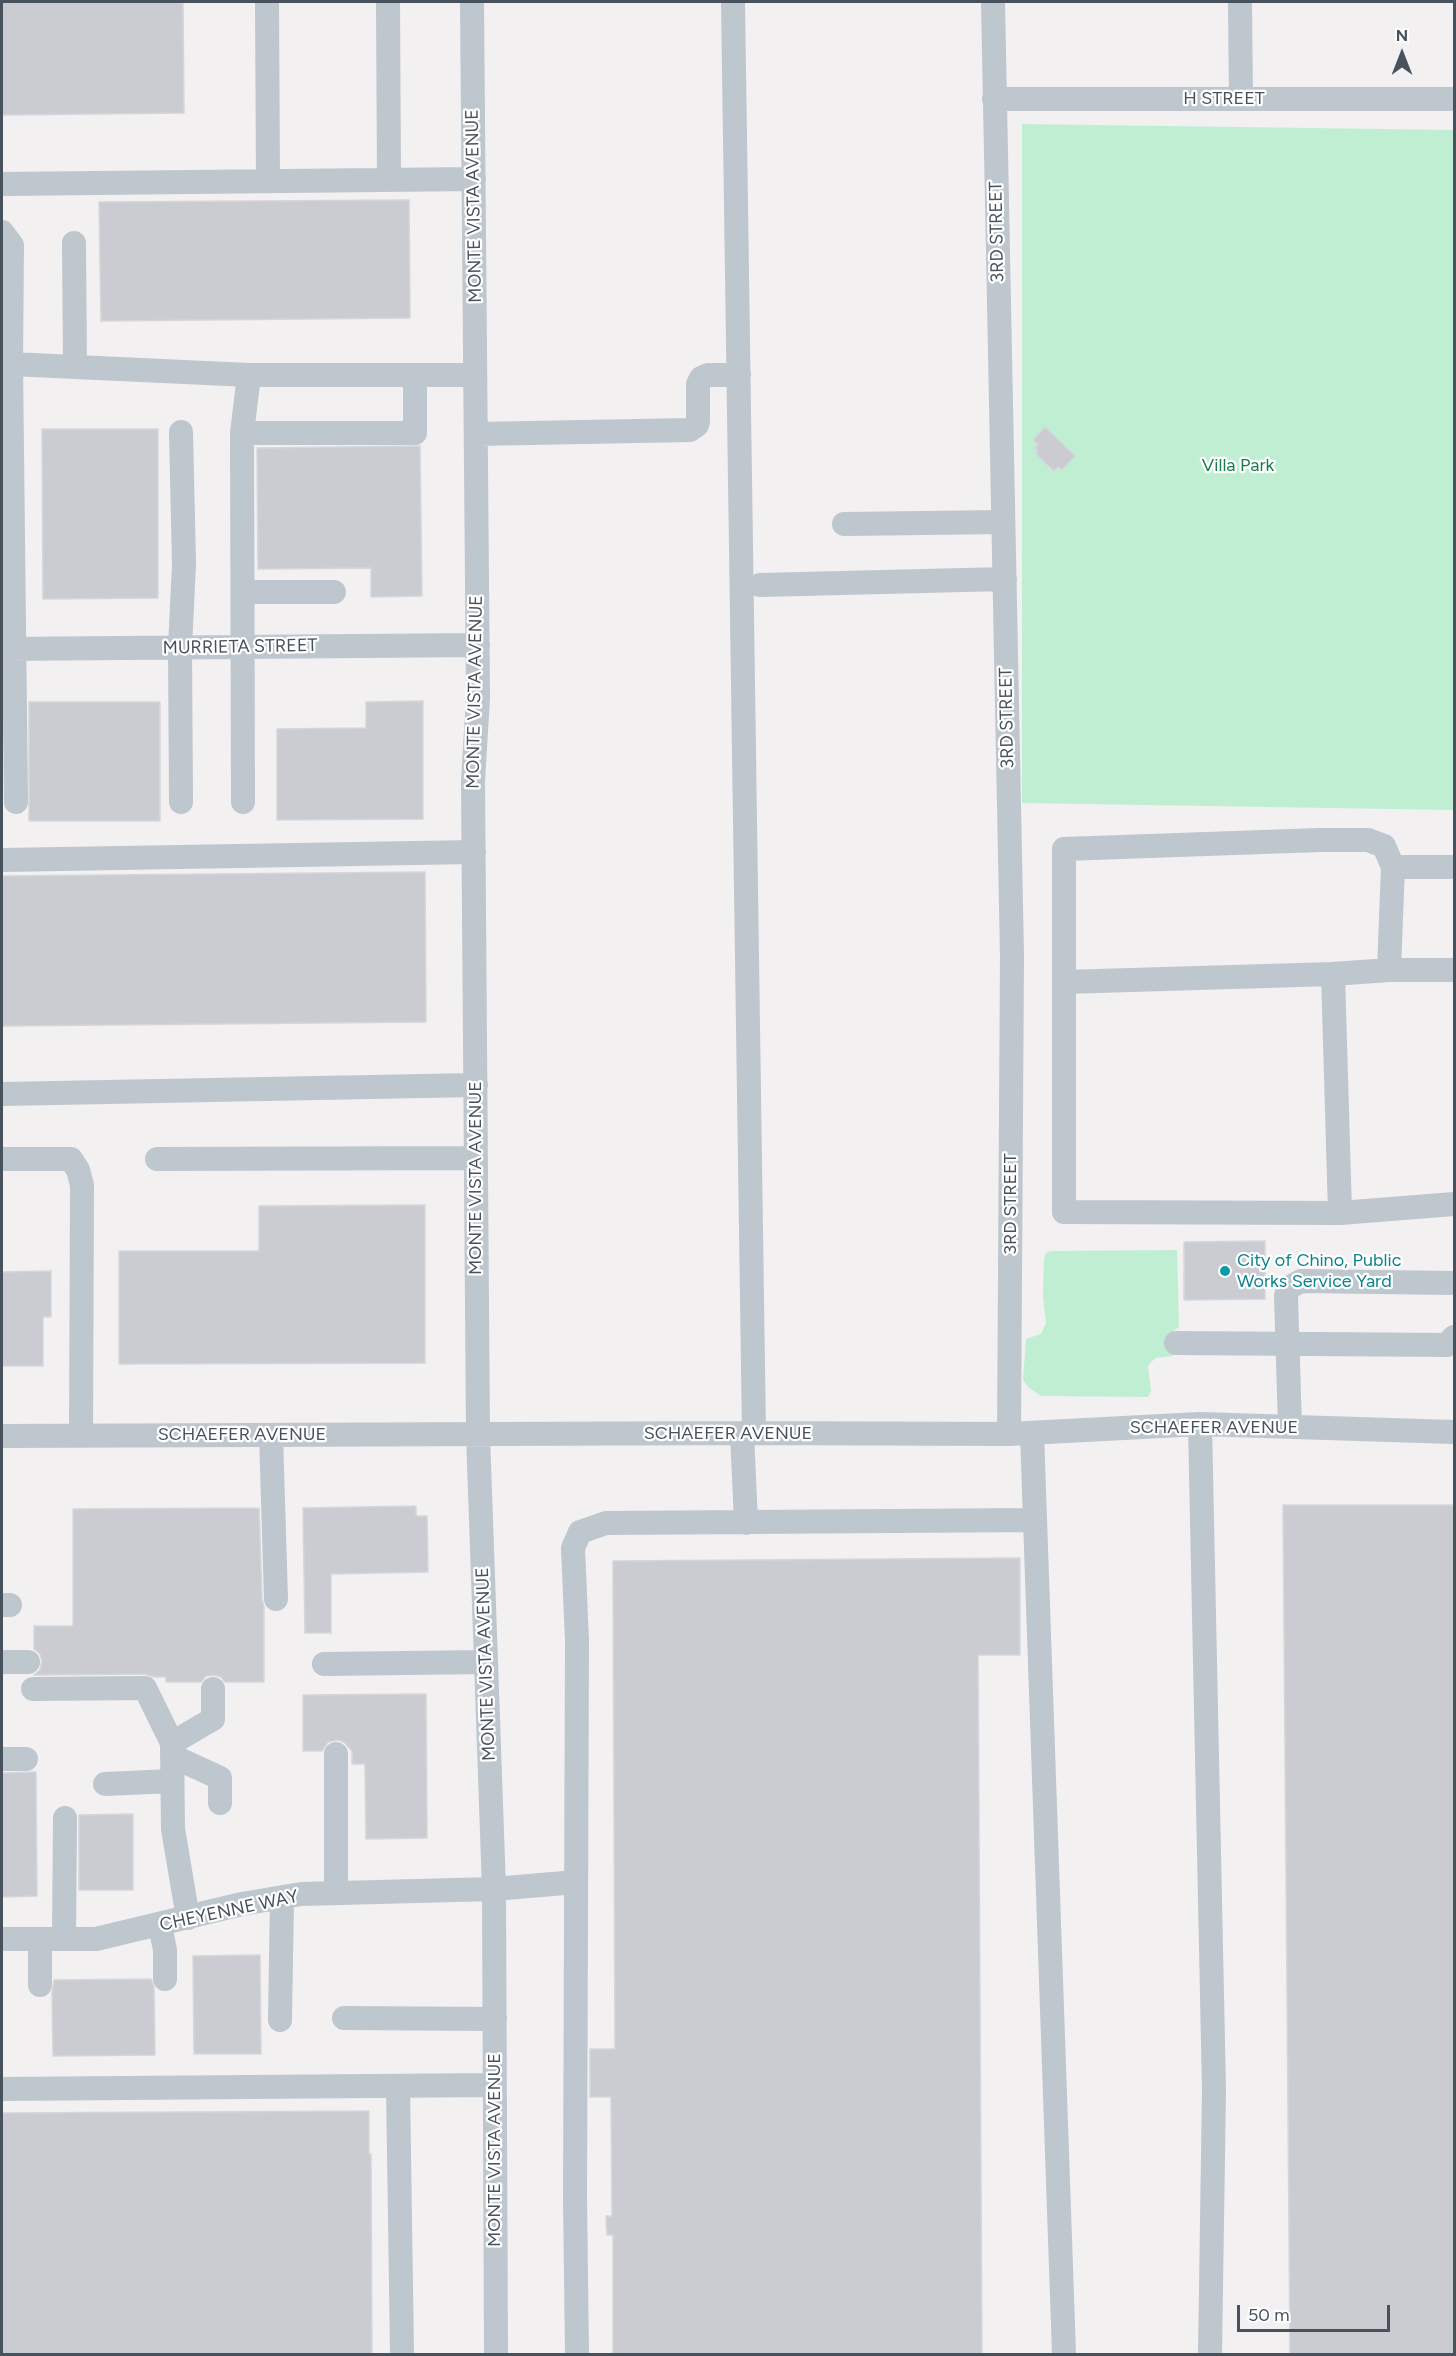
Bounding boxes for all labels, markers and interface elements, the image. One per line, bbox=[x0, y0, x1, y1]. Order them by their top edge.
north arrow bbox=[1372, 24, 1432, 84]
text: N bbox=[1396, 26, 1408, 45]
street label: H STREET bbox=[1183, 88, 1265, 110]
street label: MONTE VISTA AVENUE bbox=[462, 109, 486, 303]
street label: 3RD STREET bbox=[985, 181, 1009, 283]
park label: Villa Park bbox=[1202, 455, 1274, 477]
street label: MONTE VISTA AVENUE bbox=[463, 595, 487, 789]
street label: MURRIETA STREET bbox=[162, 635, 318, 659]
street label: 3RD STREET bbox=[995, 667, 1019, 769]
street label: MONTE VISTA AVENUE bbox=[465, 1081, 487, 1275]
street label: 3RD STREET bbox=[1000, 1153, 1022, 1255]
place label: City of Chino, Public Works Service Yard bbox=[1237, 1250, 1401, 1292]
marker: City of Chino, Public Works Service Yard bbox=[1218, 1264, 1232, 1278]
street label: SCHAEFER AVENUE bbox=[1130, 1417, 1298, 1439]
street label: SCHAEFER AVENUE bbox=[644, 1423, 812, 1445]
street label: SCHAEFER AVENUE bbox=[158, 1424, 326, 1446]
street label: MONTE VISTA AVENUE bbox=[472, 1567, 500, 1761]
street label: CHEYENNE WAY bbox=[158, 1886, 300, 1936]
street label: MONTE VISTA AVENUE bbox=[484, 2053, 506, 2247]
scale bar bbox=[1240, 2293, 1393, 2331]
text: 50 m bbox=[1248, 2304, 1290, 2326]

